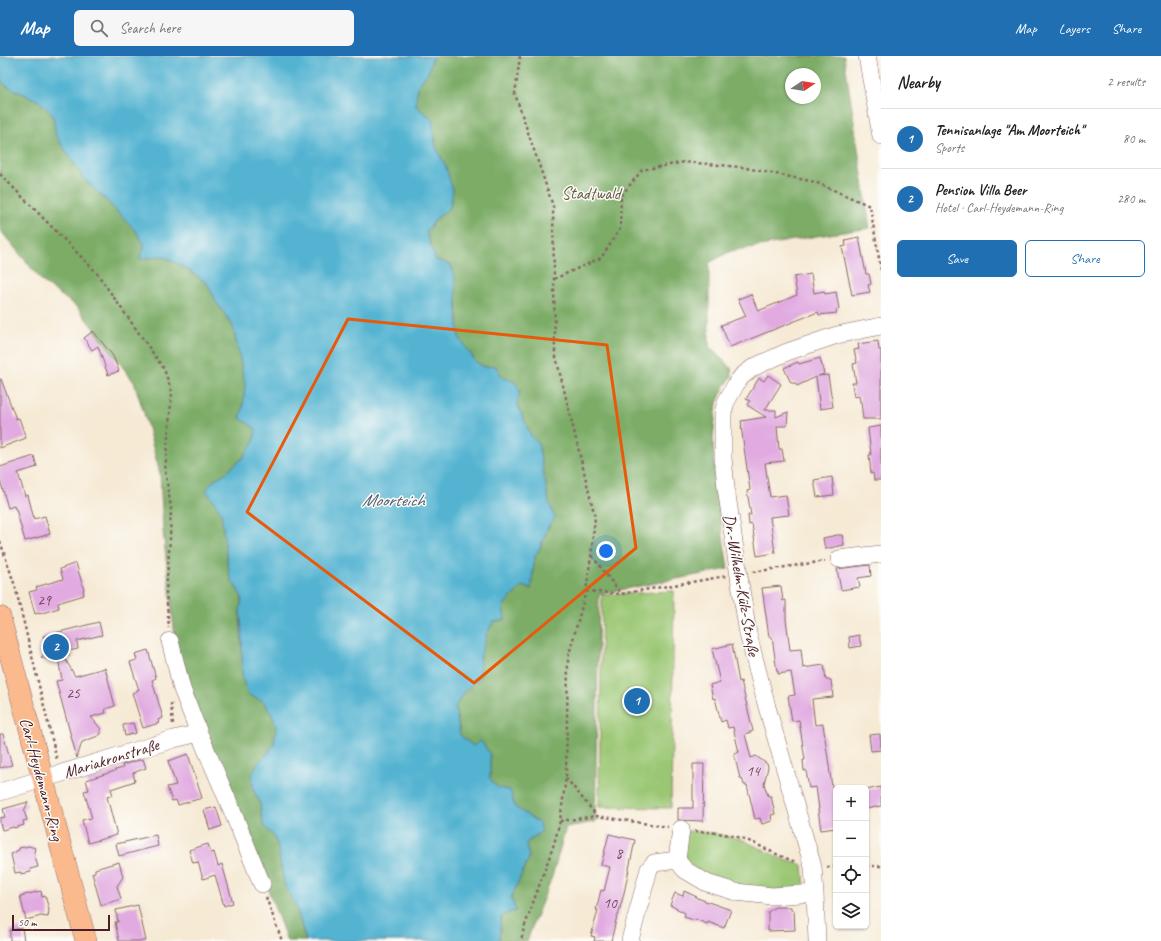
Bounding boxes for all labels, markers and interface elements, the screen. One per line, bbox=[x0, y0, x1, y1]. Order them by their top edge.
search box bbox=[74, 10, 354, 46]
text: Map bbox=[20, 16, 50, 40]
icon: search bbox=[88, 17, 110, 39]
text: Search here bbox=[120, 19, 181, 38]
text: Map bbox=[1015, 20, 1037, 37]
text: Layers bbox=[1059, 20, 1090, 37]
text: Share bbox=[1112, 20, 1141, 37]
north arrow bbox=[785, 68, 821, 104]
text: Nearby bbox=[897, 72, 940, 93]
text: 2 results bbox=[1107, 74, 1145, 90]
text: Tennisanlage "Am Moorteich" bbox=[935, 121, 1084, 140]
text: 1 bbox=[907, 131, 913, 147]
text: 80 m bbox=[1123, 131, 1145, 147]
text: Sports bbox=[935, 140, 964, 156]
text: Pension Villa Beer bbox=[935, 181, 1026, 200]
park label: Stadtwald bbox=[561, 183, 623, 204]
text: 2 bbox=[907, 191, 913, 207]
text: 280 m bbox=[1117, 191, 1145, 207]
text: Hotel · Carl-Heydemann-Ring bbox=[935, 200, 1063, 216]
button: Save bbox=[897, 240, 1017, 277]
button: Share bbox=[1025, 240, 1145, 277]
water label: Moorteich bbox=[362, 489, 426, 511]
street label: Dr.-Wilhelm-Külz-Straße bbox=[719, 513, 765, 659]
your location bbox=[596, 541, 616, 561]
house number: 29 bbox=[37, 591, 52, 610]
pin: 2 bbox=[43, 632, 69, 662]
house number: 25 bbox=[66, 684, 81, 703]
pin: 1 bbox=[624, 686, 650, 716]
street label: Carl-Heydemann-Ring bbox=[15, 715, 69, 845]
street label: Mariakronstraße bbox=[61, 734, 163, 783]
house number: 14 bbox=[746, 762, 761, 781]
map controls bbox=[833, 785, 869, 929]
button: + bbox=[833, 785, 869, 821]
button: − bbox=[833, 821, 869, 857]
house number: 8 bbox=[616, 844, 624, 863]
button: locate bbox=[833, 857, 869, 893]
button: layers bbox=[833, 893, 869, 929]
house number: 10 bbox=[603, 894, 618, 913]
scale bar bbox=[12, 913, 110, 932]
text: 50 m bbox=[18, 915, 37, 929]

